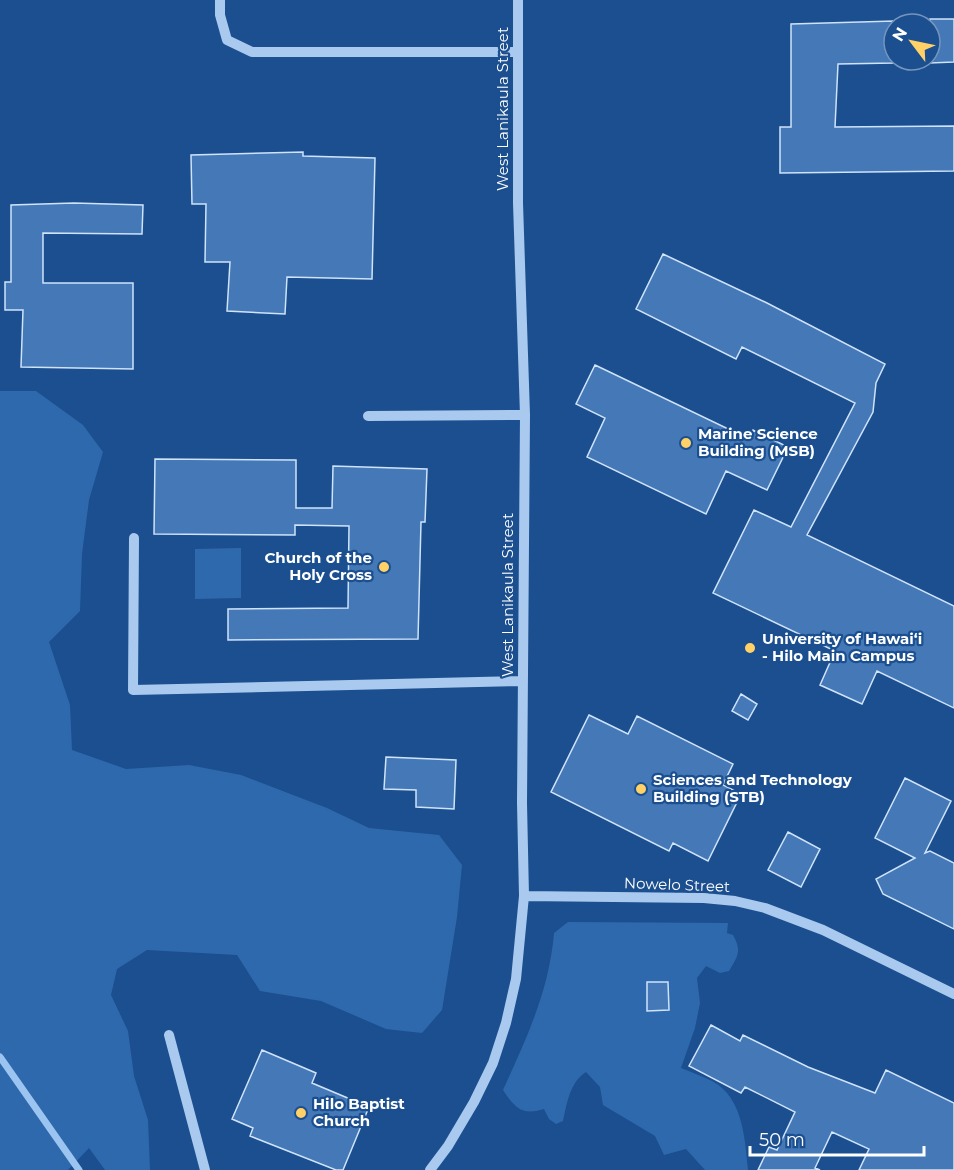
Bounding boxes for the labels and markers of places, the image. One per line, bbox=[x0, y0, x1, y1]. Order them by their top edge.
place label: Marine Science Building (MSB) bbox=[698, 424, 818, 460]
marker: Marine Science Building (MSB) bbox=[679, 436, 693, 450]
place label: Church of the Holy Cross bbox=[264, 548, 372, 584]
marker: Church of the Holy Cross bbox=[377, 560, 391, 574]
place label: University of Hawaiʻi - Hilo Main Campus bbox=[762, 629, 922, 665]
marker: University of Hawaiʻi - Hilo Main Campus bbox=[743, 641, 757, 655]
place label: Sciences and Technology Building (STB) bbox=[653, 770, 853, 806]
marker: Sciences and Technology Building (STB) bbox=[634, 782, 648, 796]
place label: Hilo Baptist Church bbox=[313, 1094, 405, 1130]
marker: Hilo Baptist Church bbox=[294, 1106, 308, 1120]

